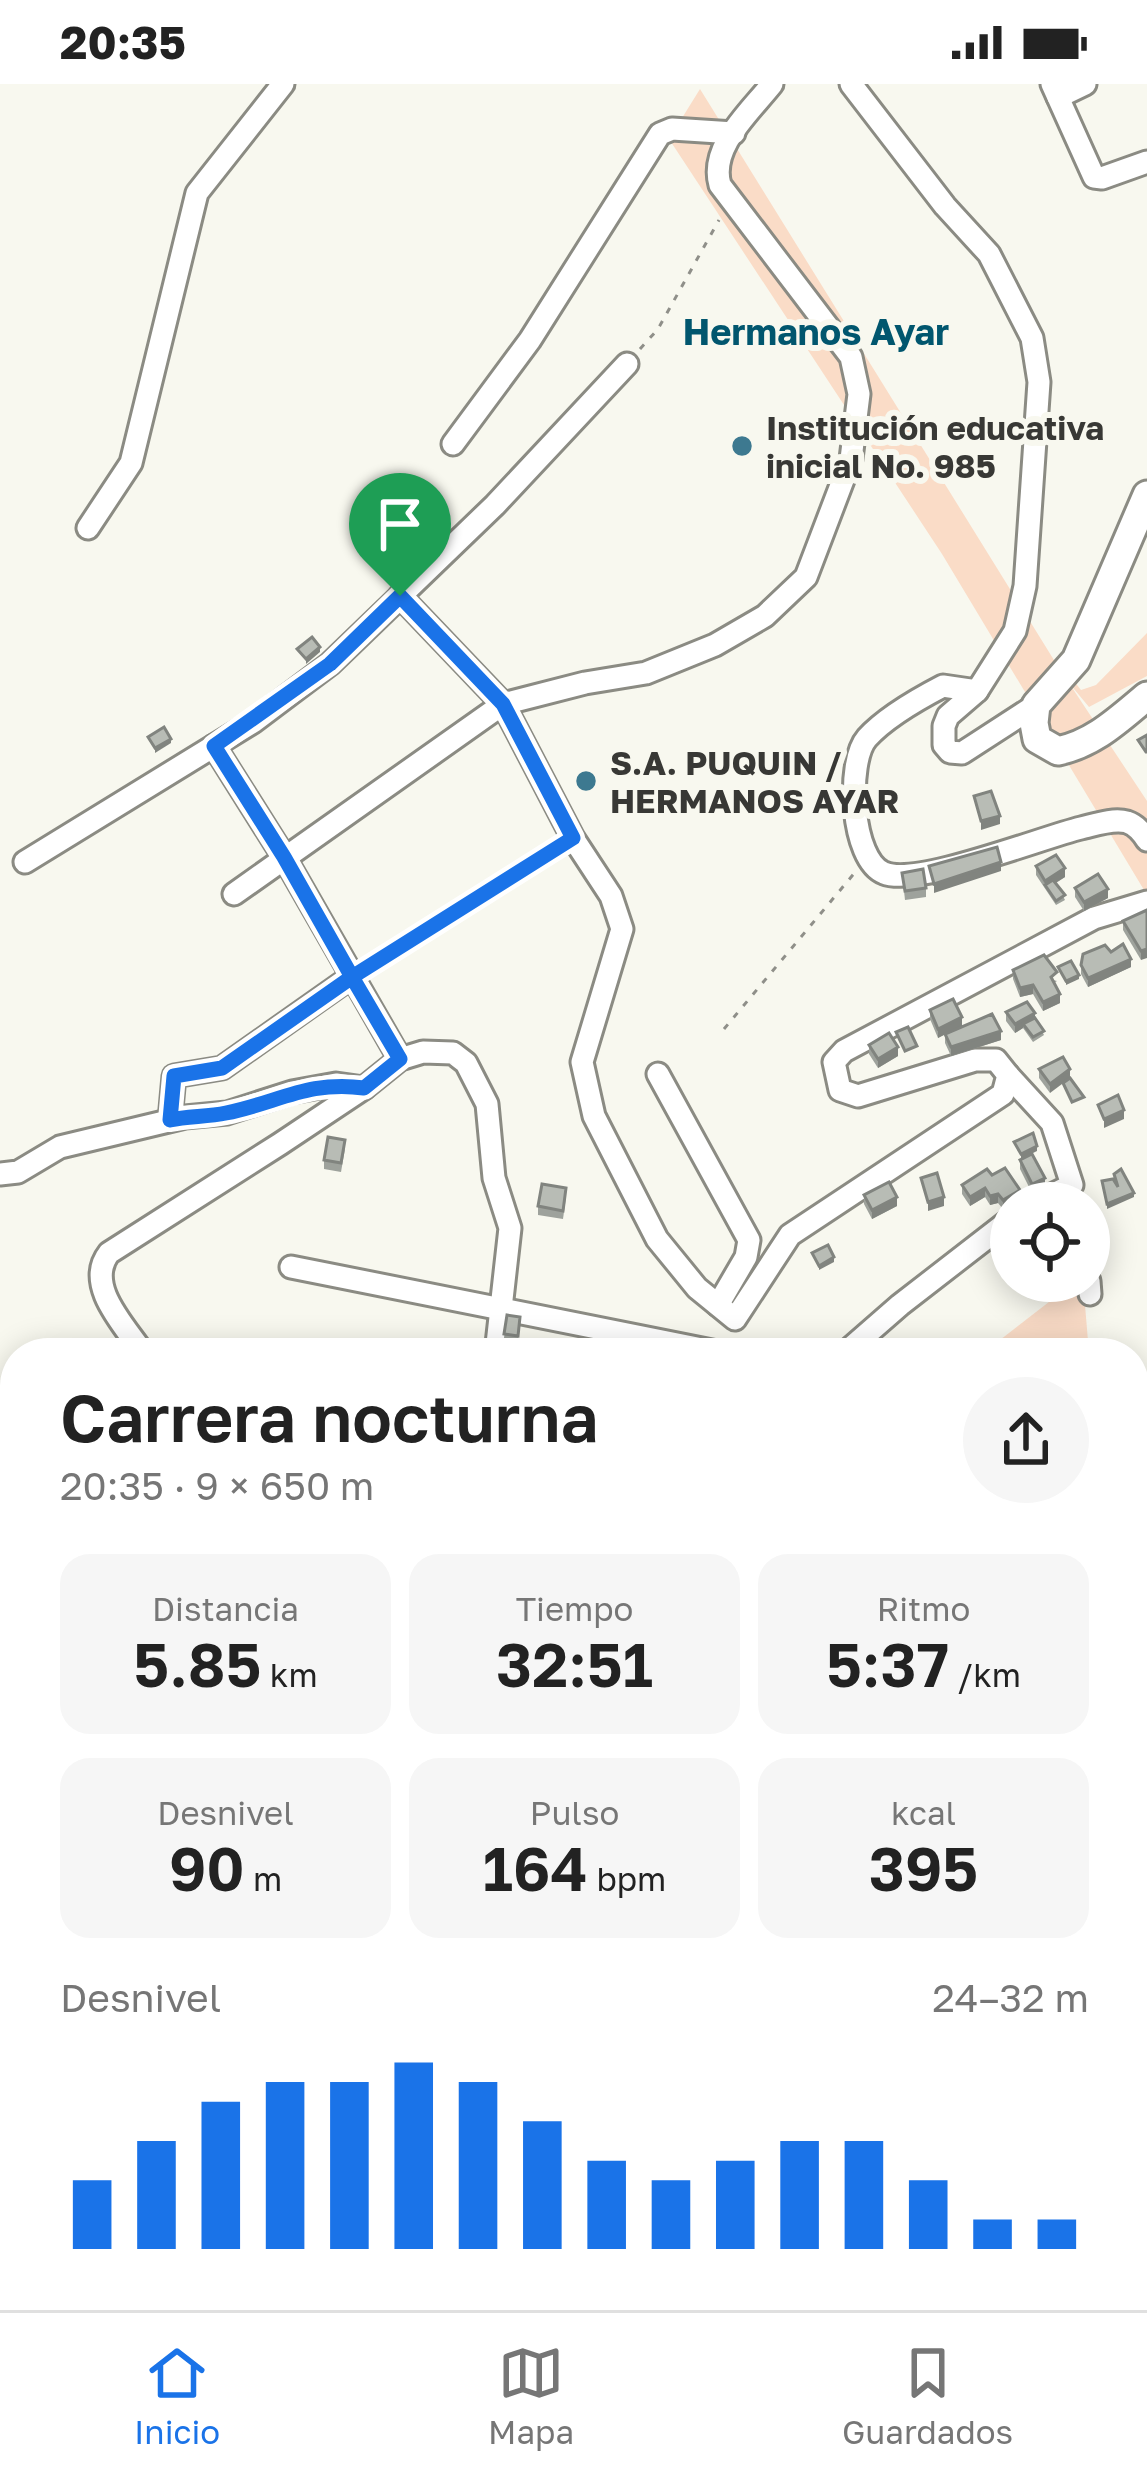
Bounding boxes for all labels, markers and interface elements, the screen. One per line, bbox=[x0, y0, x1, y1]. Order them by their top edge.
text: 20:35 bbox=[60, 15, 186, 69]
district label: Hermanos Ayar bbox=[683, 310, 949, 353]
place label: Institución educativa inicial No. 985 bbox=[766, 408, 1104, 485]
marker: Institución educativa inicial No. 985 bbox=[729, 433, 755, 459]
pin bbox=[349, 473, 451, 596]
icon: arrive bbox=[367, 491, 433, 557]
place label: S.A. PUQUIN / HERMANOS AYAR bbox=[610, 743, 900, 820]
marker: S.A. PUQUIN / HERMANOS AYAR bbox=[573, 768, 599, 794]
map controls bbox=[990, 1182, 1110, 1302]
button: locate bbox=[990, 1182, 1110, 1302]
text: Carrera nocturna bbox=[60, 1377, 598, 1457]
button: share bbox=[963, 1377, 1089, 1503]
text: 20:35 · 9 × 650 m bbox=[60, 1462, 374, 1509]
text: Distancia bbox=[152, 1589, 299, 1628]
text: Tiempo bbox=[516, 1589, 633, 1628]
text: Ritmo bbox=[877, 1589, 970, 1628]
text: 5.85 bbox=[133, 1628, 262, 1700]
text: 32:51 bbox=[496, 1628, 653, 1700]
text: 5:37 bbox=[826, 1628, 949, 1700]
text: km bbox=[262, 1655, 318, 1694]
text: /km bbox=[949, 1655, 1021, 1694]
text: Desnivel bbox=[157, 1793, 294, 1832]
text: Pulso bbox=[530, 1793, 619, 1832]
text: kcal bbox=[891, 1793, 956, 1832]
text: 90 bbox=[169, 1832, 245, 1904]
text: 164 bbox=[483, 1832, 588, 1904]
text: 395 bbox=[869, 1832, 978, 1904]
text: m bbox=[245, 1859, 282, 1898]
text: bpm bbox=[588, 1859, 666, 1898]
text: Desnivel bbox=[60, 1974, 221, 2021]
text: 24–32 m bbox=[932, 1974, 1089, 2021]
tab: Inicio bbox=[134, 2340, 220, 2451]
tab: Mapa bbox=[488, 2340, 574, 2451]
tab: Guardados bbox=[842, 2340, 1013, 2451]

